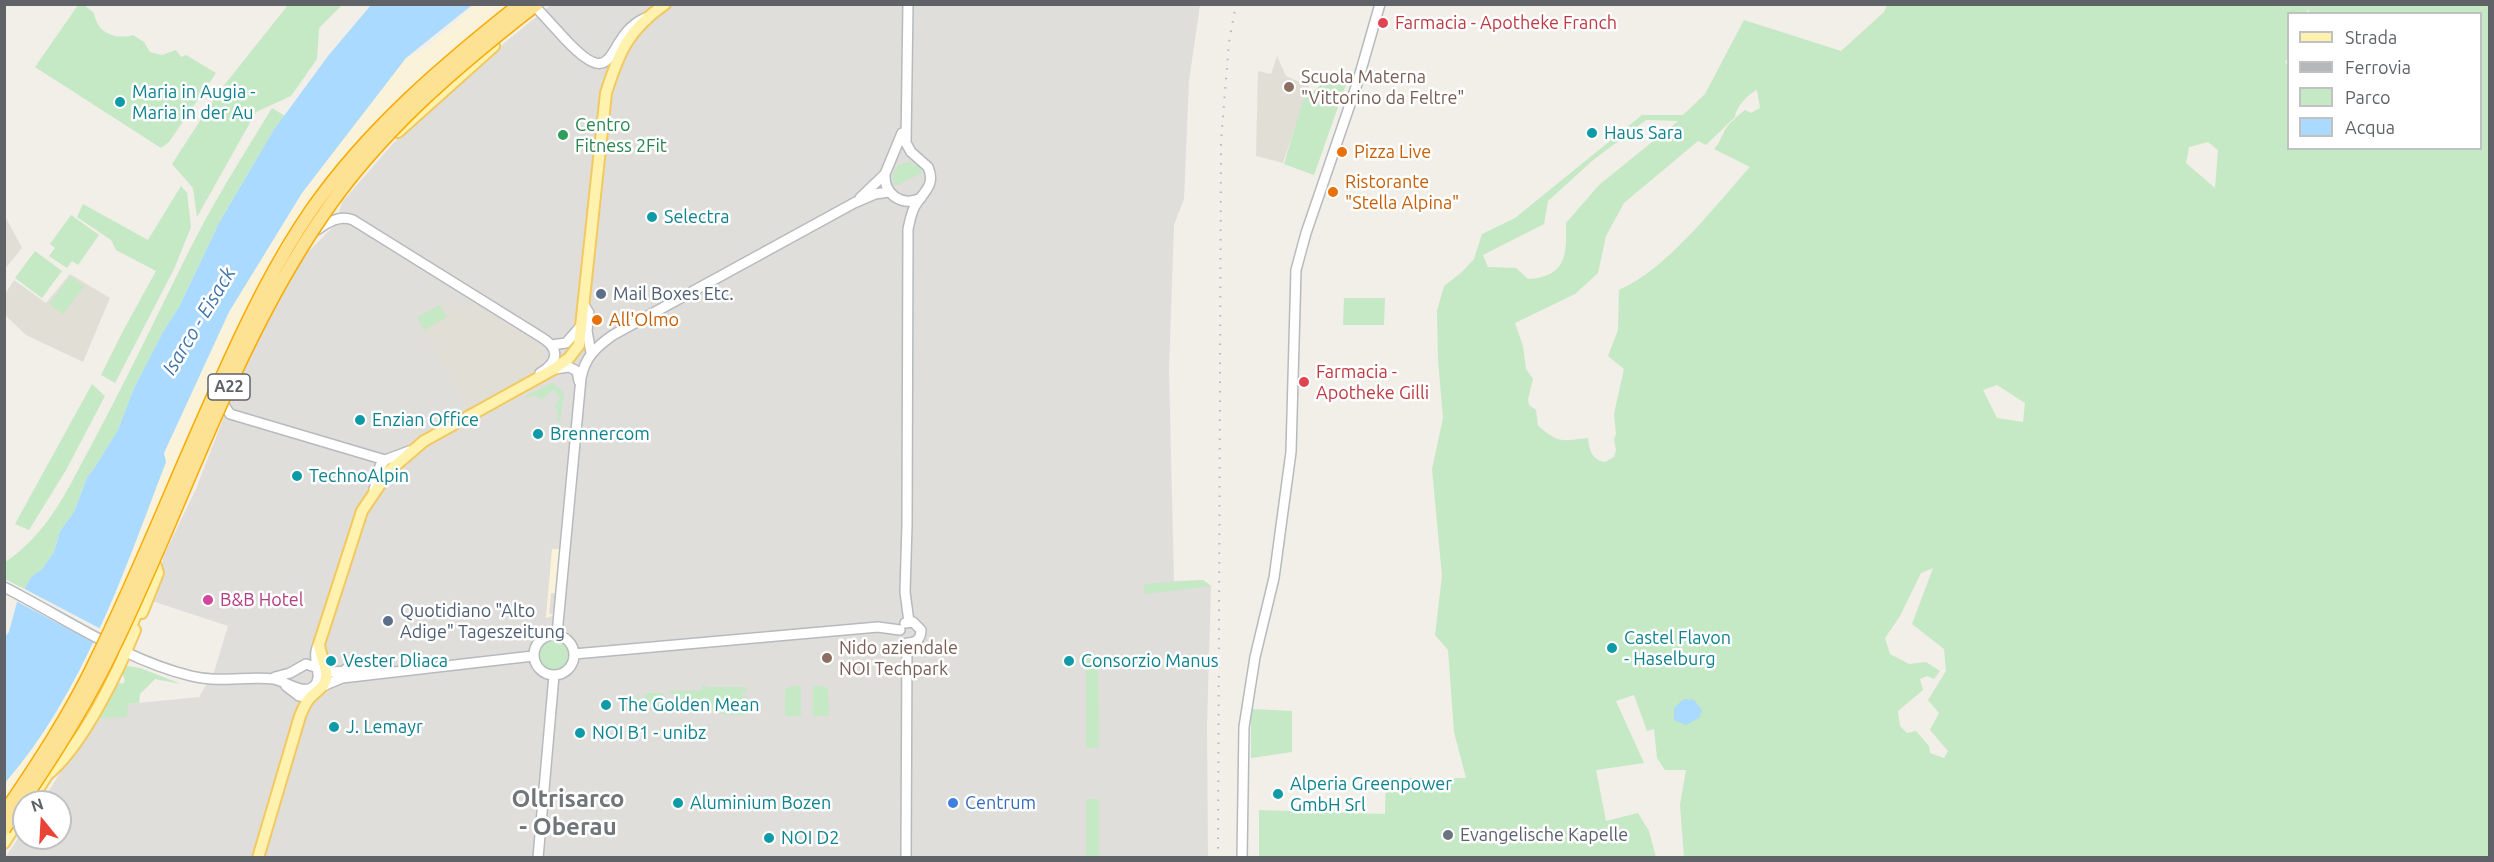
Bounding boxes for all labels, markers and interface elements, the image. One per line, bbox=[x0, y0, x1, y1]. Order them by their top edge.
place label: Farmacia - Apotheke Franch bbox=[1395, 12, 1617, 34]
legend bbox=[2287, 12, 2482, 150]
marker: Farmacia - Apotheke Franch bbox=[1376, 16, 1390, 30]
text: Strada bbox=[2345, 27, 2397, 47]
text: Ferrovia bbox=[2345, 57, 2411, 77]
place label: Scuola Materna "Vittorino da Feltre" bbox=[1301, 66, 1464, 109]
marker: Scuola Materna "Vittorino da Feltre" bbox=[1282, 80, 1296, 94]
place label: Maria in Augia - Maria in der Au bbox=[132, 81, 256, 124]
text: Parco bbox=[2345, 87, 2391, 107]
marker: Maria in Augia - Maria in der Au bbox=[113, 95, 127, 109]
place label: Centro Fitness 2Fit bbox=[575, 114, 667, 156]
text: Acqua bbox=[2345, 117, 2395, 137]
place label: Haus Sara bbox=[1604, 122, 1683, 144]
marker: Haus Sara bbox=[1585, 126, 1599, 140]
marker: Centro Fitness 2Fit bbox=[556, 128, 570, 142]
place label: Pizza Live bbox=[1354, 141, 1431, 163]
marker: Pizza Live bbox=[1335, 145, 1349, 159]
place label: Ristorante "Stella Alpina" bbox=[1345, 171, 1459, 213]
marker: Ristorante "Stella Alpina" bbox=[1326, 185, 1340, 199]
place label: Selectra bbox=[664, 206, 730, 228]
marker: Selectra bbox=[645, 210, 659, 224]
water label: Isarco - Eisack bbox=[157, 263, 241, 379]
place label: Mail Boxes Etc. bbox=[613, 283, 734, 305]
marker: Mail Boxes Etc. bbox=[594, 287, 608, 301]
place label: All'Olmo bbox=[609, 309, 679, 331]
marker: All'Olmo bbox=[590, 313, 604, 327]
place label: Farmacia - Apotheke Gilli bbox=[1316, 361, 1429, 404]
road number: A22 bbox=[208, 374, 250, 400]
marker: Farmacia - Apotheke Gilli bbox=[1297, 375, 1311, 389]
place label: Enzian Office bbox=[372, 409, 479, 431]
marker: Enzian Office bbox=[353, 413, 367, 427]
place label: Brennercom bbox=[550, 423, 650, 445]
marker: Brennercom bbox=[531, 427, 545, 441]
place label: TechnoAlpin bbox=[309, 465, 409, 487]
marker: TechnoAlpin bbox=[290, 469, 304, 483]
place label: B&B Hotel bbox=[220, 589, 304, 611]
marker: B&B Hotel bbox=[201, 593, 215, 607]
place label: Quotidiano "Alto Adige" Tageszeitung bbox=[400, 600, 565, 642]
marker: Quotidiano "Alto Adige" Tageszeitung bbox=[381, 614, 395, 628]
place label: Castel Flavon - Haselburg bbox=[1624, 627, 1731, 670]
place label: Nido aziendale NOI Techpark bbox=[839, 637, 958, 680]
marker: Castel Flavon - Haselburg bbox=[1605, 641, 1619, 655]
place label: Vester Dliaca bbox=[343, 650, 448, 672]
place label: Consorzio Manus bbox=[1081, 650, 1219, 672]
marker: Nido aziendale NOI Techpark bbox=[820, 651, 834, 665]
marker: Vester Dliaca bbox=[324, 654, 338, 668]
marker: Consorzio Manus bbox=[1062, 654, 1076, 668]
place label: The Golden Mean bbox=[618, 694, 759, 716]
marker: The Golden Mean bbox=[599, 698, 613, 712]
place label: J. Lemayr bbox=[346, 716, 423, 738]
marker: J. Lemayr bbox=[327, 720, 341, 734]
place label: NOI B1 - unibz bbox=[592, 722, 706, 744]
marker: NOI B1 - unibz bbox=[573, 726, 587, 740]
place label: Alperia Greenpower GmbH Srl bbox=[1290, 773, 1452, 816]
district label: Oltrisarco - Oberau bbox=[512, 785, 624, 841]
marker: Alperia Greenpower GmbH Srl bbox=[1271, 787, 1285, 801]
north arrow bbox=[12, 790, 72, 850]
place label: Aluminium Bozen bbox=[690, 792, 831, 814]
place label: Centrum bbox=[965, 792, 1036, 814]
text: N bbox=[29, 794, 46, 815]
marker: Aluminium Bozen bbox=[671, 796, 685, 810]
marker: Centrum bbox=[946, 796, 960, 810]
place label: Evangelische Kapelle bbox=[1460, 824, 1628, 846]
place label: NOI D2 bbox=[781, 827, 839, 849]
marker: Evangelische Kapelle bbox=[1441, 828, 1455, 842]
marker: NOI D2 bbox=[762, 831, 776, 845]

